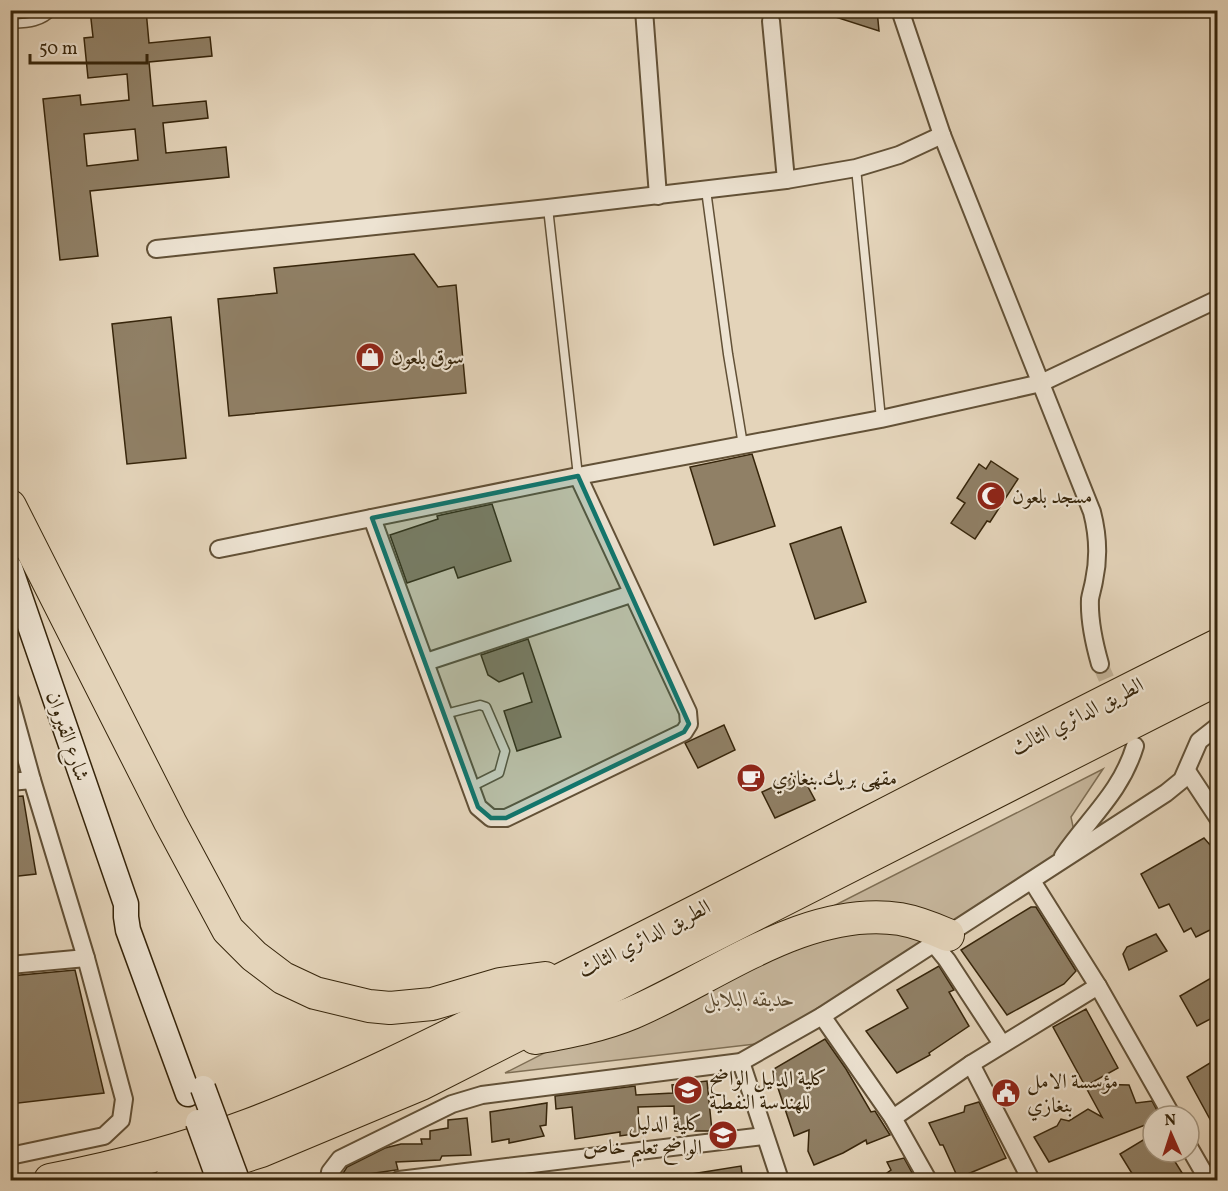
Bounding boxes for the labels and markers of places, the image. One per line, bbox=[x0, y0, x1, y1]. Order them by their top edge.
shop icon: سوق بلعون bbox=[354, 341, 386, 373]
place label: سوق بلعون bbox=[391, 344, 464, 373]
mosque icon: مسجد بلعون bbox=[975, 480, 1007, 512]
place label: مسجد بلعون bbox=[1012, 483, 1092, 512]
cafe icon: مقهى بريك.بنغازي bbox=[735, 762, 767, 794]
place label: مقهى بريك.بنغازي bbox=[772, 765, 897, 794]
place label: كلية الدليل الواضح للهندسة النفطية bbox=[709, 1065, 827, 1118]
place label: مؤسسة الامل بنغازي bbox=[1027, 1068, 1118, 1121]
school or university icon: كلية الدليل الواضح للهندسة النفطية bbox=[672, 1074, 704, 1106]
public building icon: مؤسسة الامل بنغازي bbox=[990, 1077, 1022, 1109]
place label: كلية الدليل الواضح تعليم خاص bbox=[583, 1110, 702, 1168]
school or university icon: كلية الدليل الواضح تعليم خاص bbox=[707, 1119, 739, 1151]

